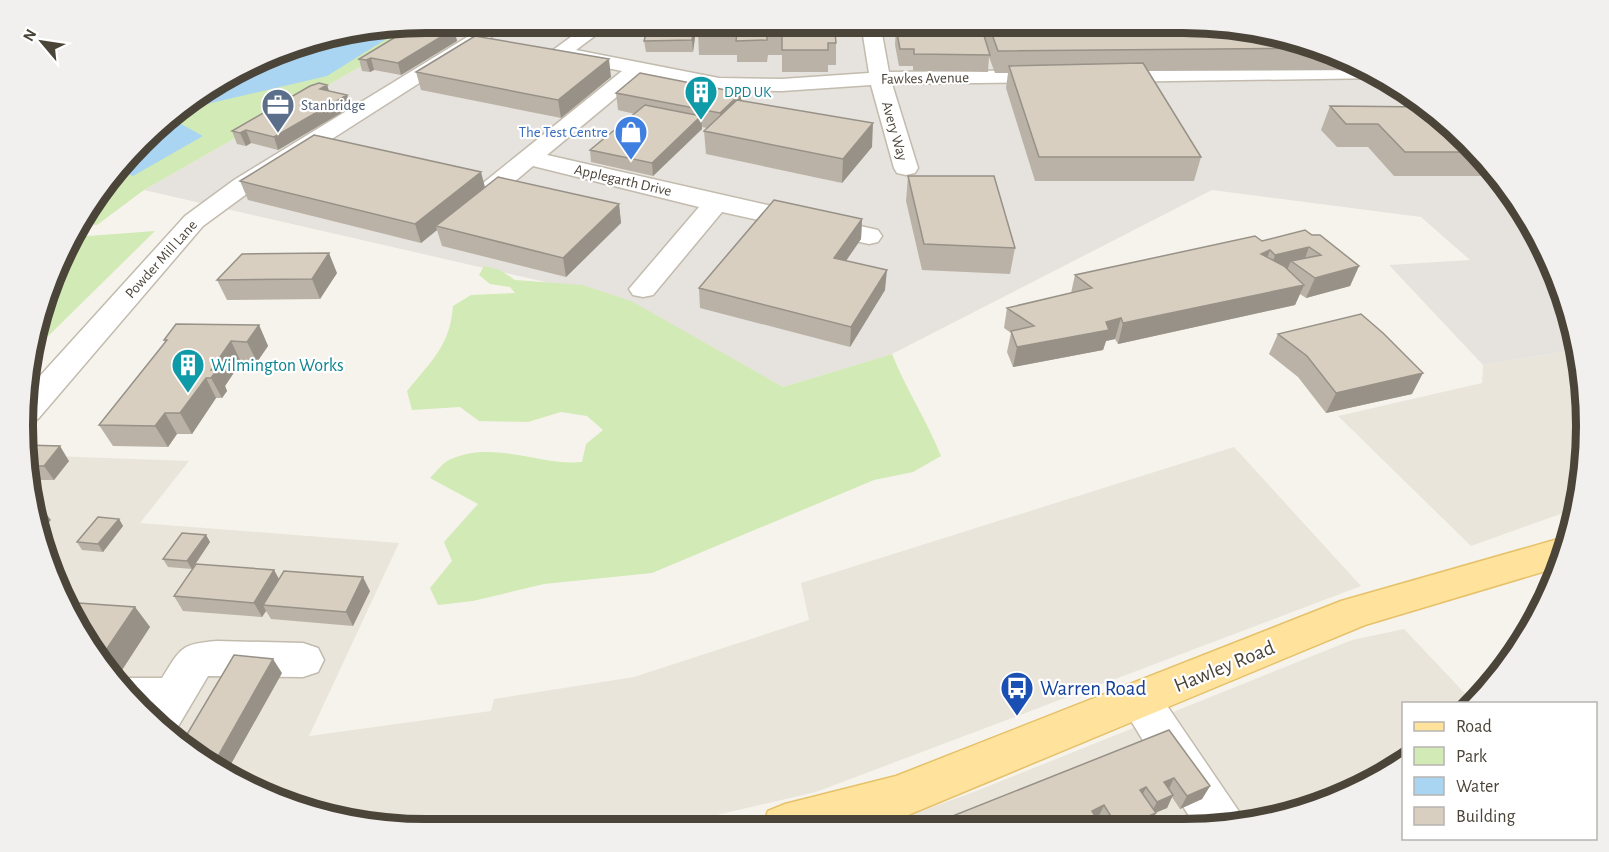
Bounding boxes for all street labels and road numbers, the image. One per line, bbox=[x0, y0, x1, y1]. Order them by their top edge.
street label: Fawkes Avenue bbox=[881, 70, 969, 87]
street label: Avery Way bbox=[879, 100, 910, 163]
street label: Applegarth Drive bbox=[573, 162, 673, 199]
street label: Powder Mill Lane bbox=[123, 217, 200, 301]
street label: Hawley Road bbox=[1171, 637, 1278, 696]

